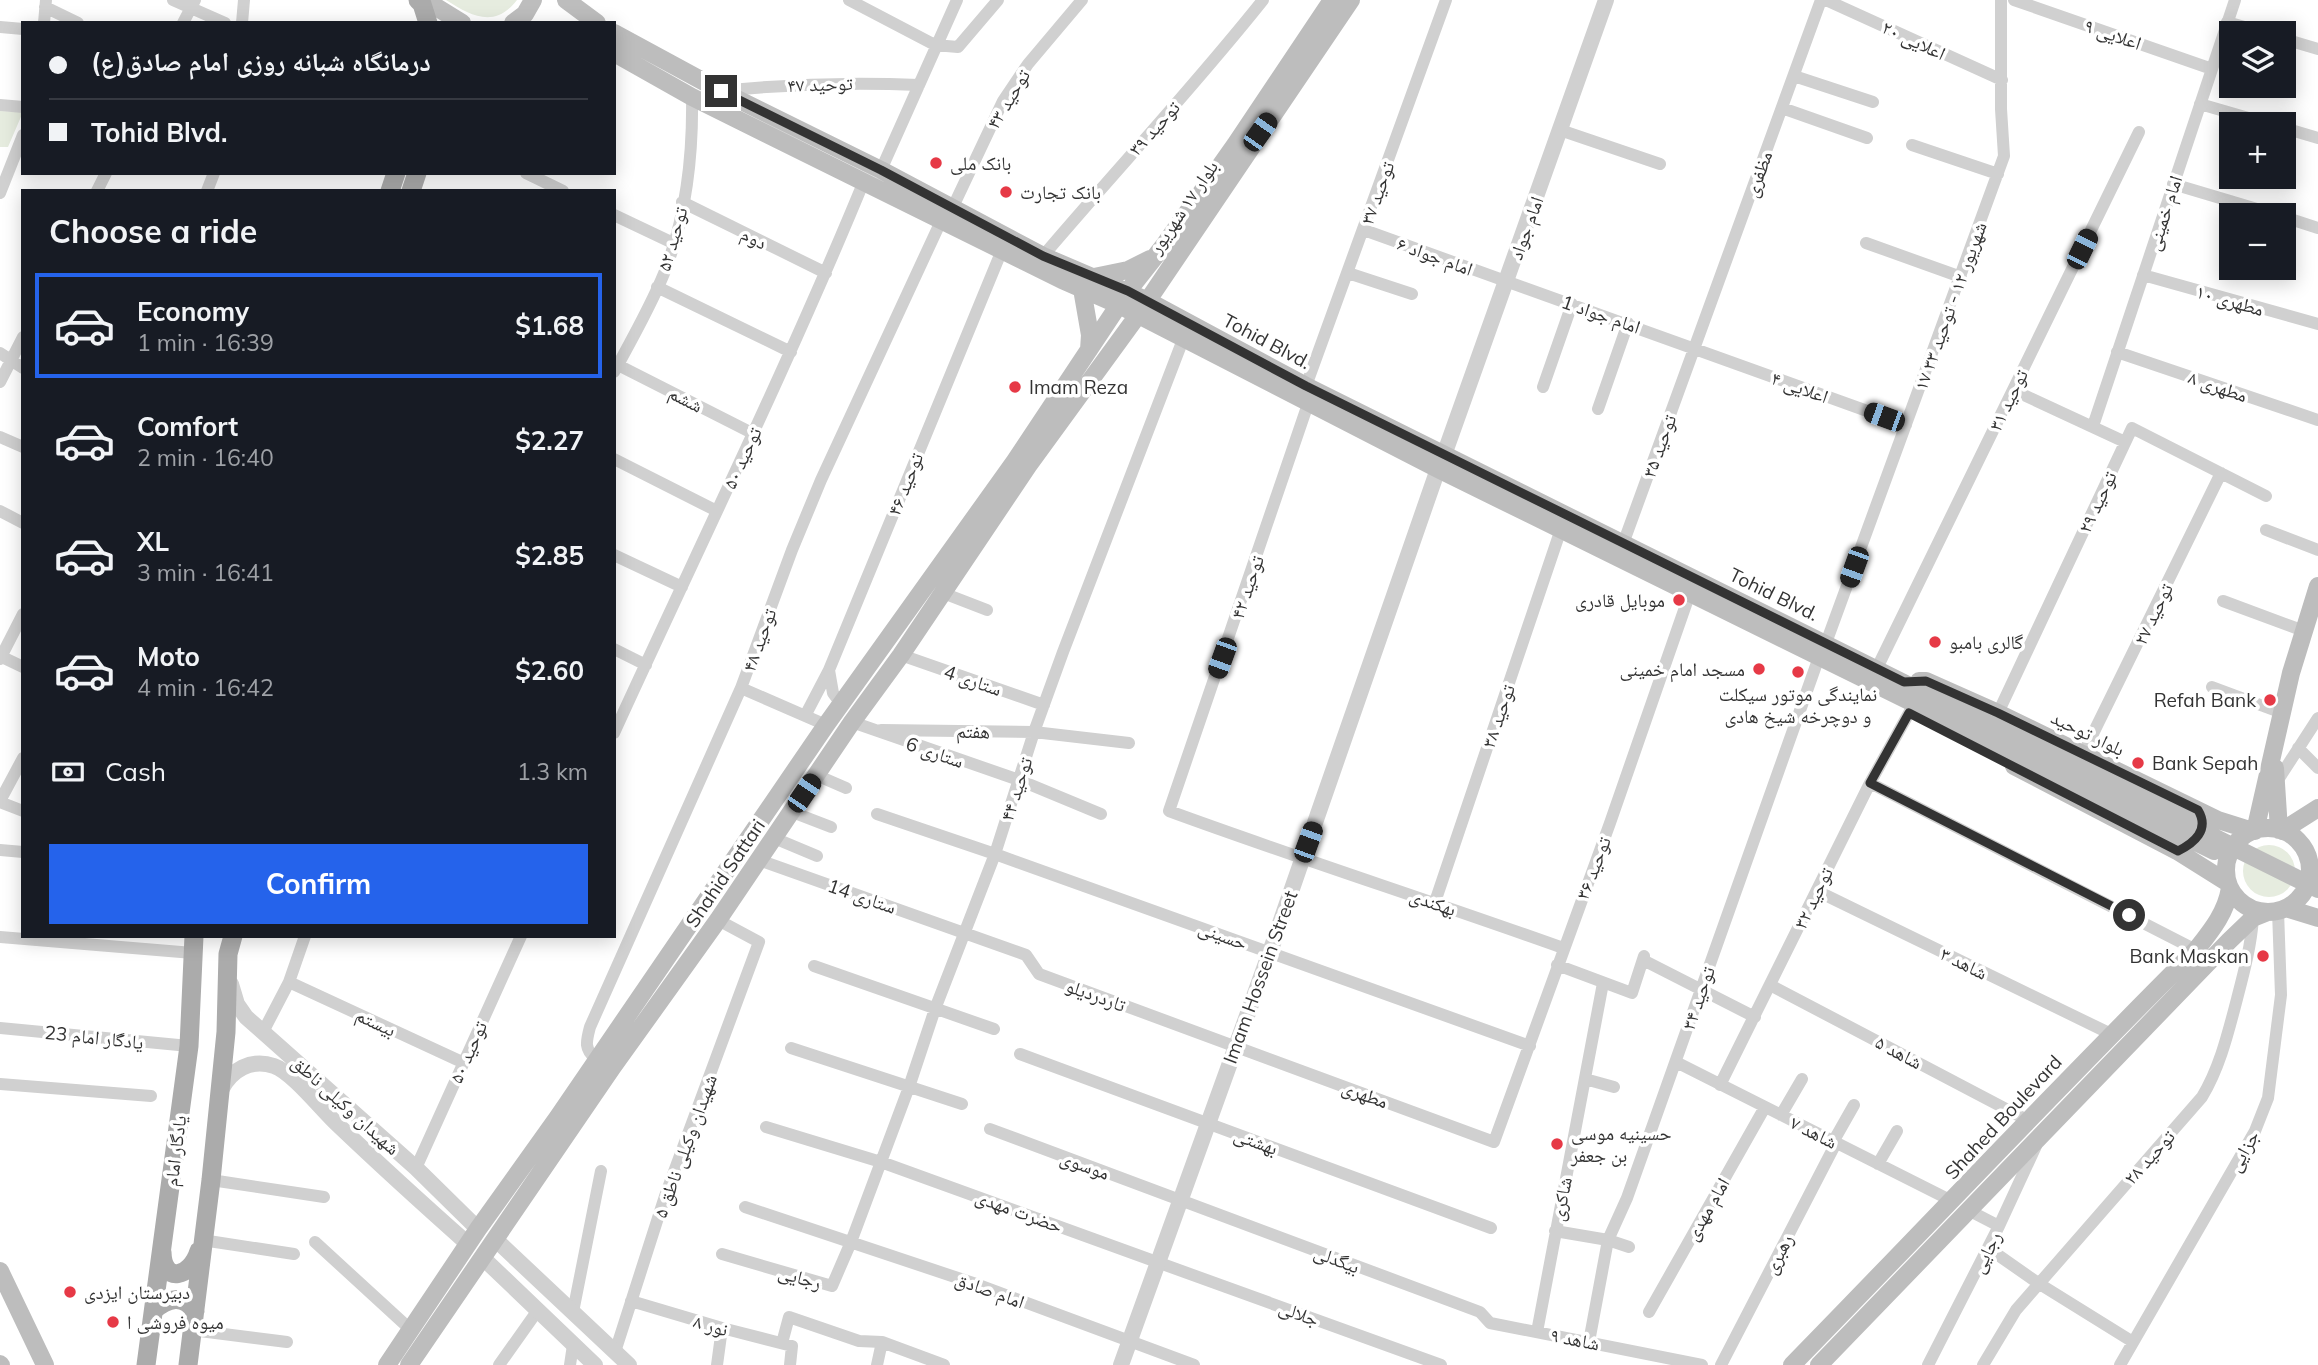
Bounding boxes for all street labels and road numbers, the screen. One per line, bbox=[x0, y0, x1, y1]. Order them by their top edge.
street label: اعلایی ۹ bbox=[2081, 13, 2145, 55]
street label: اعلایی ۲۰ bbox=[1878, 15, 1950, 65]
street label: توحید ۴۳ bbox=[981, 64, 1035, 133]
street label: توحید ۴۷ bbox=[787, 71, 853, 97]
street label: توحید ۳۹ bbox=[1123, 95, 1185, 160]
street label: مظفری bbox=[1739, 148, 1777, 200]
street label: بلوار ۱۷ شهریور bbox=[1142, 156, 1223, 259]
street label: توحید ۳۷ bbox=[1355, 158, 1400, 228]
street label: امام خمینی bbox=[2141, 172, 2189, 254]
street label: امام جواد bbox=[1504, 193, 1550, 264]
street label: توحید ۵۲ bbox=[651, 204, 693, 274]
street label: ۱۷ شهریور ۱۲ - توحید ۳۳ bbox=[1908, 218, 1992, 394]
street label: دوم bbox=[736, 222, 771, 256]
street label: امام جواد ۶ bbox=[1393, 231, 1476, 283]
street label: مطهری ۱۰ bbox=[2193, 279, 2267, 321]
street label: امام جواد 1 bbox=[1558, 289, 1644, 341]
street label: Tohid Blvd. bbox=[1219, 308, 1315, 374]
street label: توحید ۳۱ bbox=[1983, 365, 2033, 435]
street label: مطهری ۸ bbox=[2185, 365, 2251, 407]
street label: اعلایی ۴ bbox=[1768, 366, 1832, 408]
street label: ششم bbox=[664, 380, 707, 419]
street label: توحید ۳۵ bbox=[1637, 411, 1682, 481]
street label: توحید ۵۰ bbox=[717, 423, 767, 493]
street label: توحید ۴۶ bbox=[882, 449, 929, 519]
street label: توحید ۲۹ bbox=[2072, 467, 2122, 537]
street label: توحید ۴۲ bbox=[1225, 552, 1269, 622]
street label: Tohid Blvd. bbox=[1726, 562, 1822, 626]
street label: توحید ۲۷ bbox=[2128, 579, 2178, 649]
street label: توحید ۴۸ bbox=[737, 605, 782, 675]
street label: ستاری 4 bbox=[941, 659, 1005, 701]
street label: توحید ۳۸ bbox=[1476, 681, 1520, 751]
street label: بلوار توحید bbox=[2047, 705, 2129, 761]
street label: هفتم bbox=[956, 719, 990, 744]
street label: ستاری 6 bbox=[903, 731, 967, 773]
street label: توحید ۴۴ bbox=[994, 754, 1038, 824]
street label: Shahid Sattari bbox=[680, 814, 770, 932]
street label: توحید ۳۶ bbox=[1570, 833, 1616, 903]
street label: توحید ۳۲ bbox=[1788, 863, 1838, 933]
street label: ستاری 14 bbox=[825, 873, 899, 919]
street label: بهکندی bbox=[1407, 883, 1459, 921]
street label: Imam Hossein Street bbox=[1218, 887, 1303, 1067]
street label: حسینی bbox=[1195, 915, 1251, 955]
street label: شاهد ۳ bbox=[1937, 941, 1991, 985]
street label: توحید ۳۴ bbox=[1676, 963, 1720, 1033]
street label: تاردردیلو bbox=[1063, 973, 1130, 1017]
street label: بیستم bbox=[352, 1002, 400, 1043]
street label: توحید ۵۰ bbox=[444, 1017, 492, 1087]
street label: یادگار امام 23 bbox=[43, 1020, 145, 1056]
street label: شاهد ۵ bbox=[1872, 1030, 1926, 1074]
street label: شهیدان وکیلی ناطق bbox=[287, 1050, 405, 1160]
street label: Shahed Boulevard bbox=[1939, 1050, 2067, 1184]
street label: شهیدان وکیلی ناطق ۵ bbox=[648, 1071, 722, 1221]
street label: مطهری bbox=[1339, 1075, 1391, 1113]
street label: شاهد ۷ bbox=[1787, 1110, 1841, 1154]
street label: یادگار امام bbox=[159, 1114, 193, 1188]
street label: بهشتی bbox=[1231, 1122, 1281, 1160]
street label: توحید ۲۸ bbox=[2118, 1124, 2180, 1189]
street label: جزایی bbox=[2222, 1126, 2264, 1176]
street label: موسوی bbox=[1057, 1145, 1113, 1185]
street label: امام مهدی bbox=[1679, 1173, 1736, 1246]
street label: شاکری bbox=[1545, 1175, 1577, 1223]
street label: حضرت مهدی bbox=[972, 1184, 1066, 1238]
street label: رجایی bbox=[1965, 1227, 2007, 1277]
street label: رهبری bbox=[1758, 1230, 1798, 1278]
street label: بیگدلی bbox=[1311, 1239, 1363, 1279]
street label: رجایی bbox=[776, 1259, 824, 1295]
street label: امام صادق bbox=[951, 1266, 1028, 1315]
street label: جلالی bbox=[1276, 1295, 1322, 1331]
street label: نور ۸ bbox=[691, 1309, 731, 1341]
street label: شاهد ۹ bbox=[1548, 1323, 1602, 1355]

